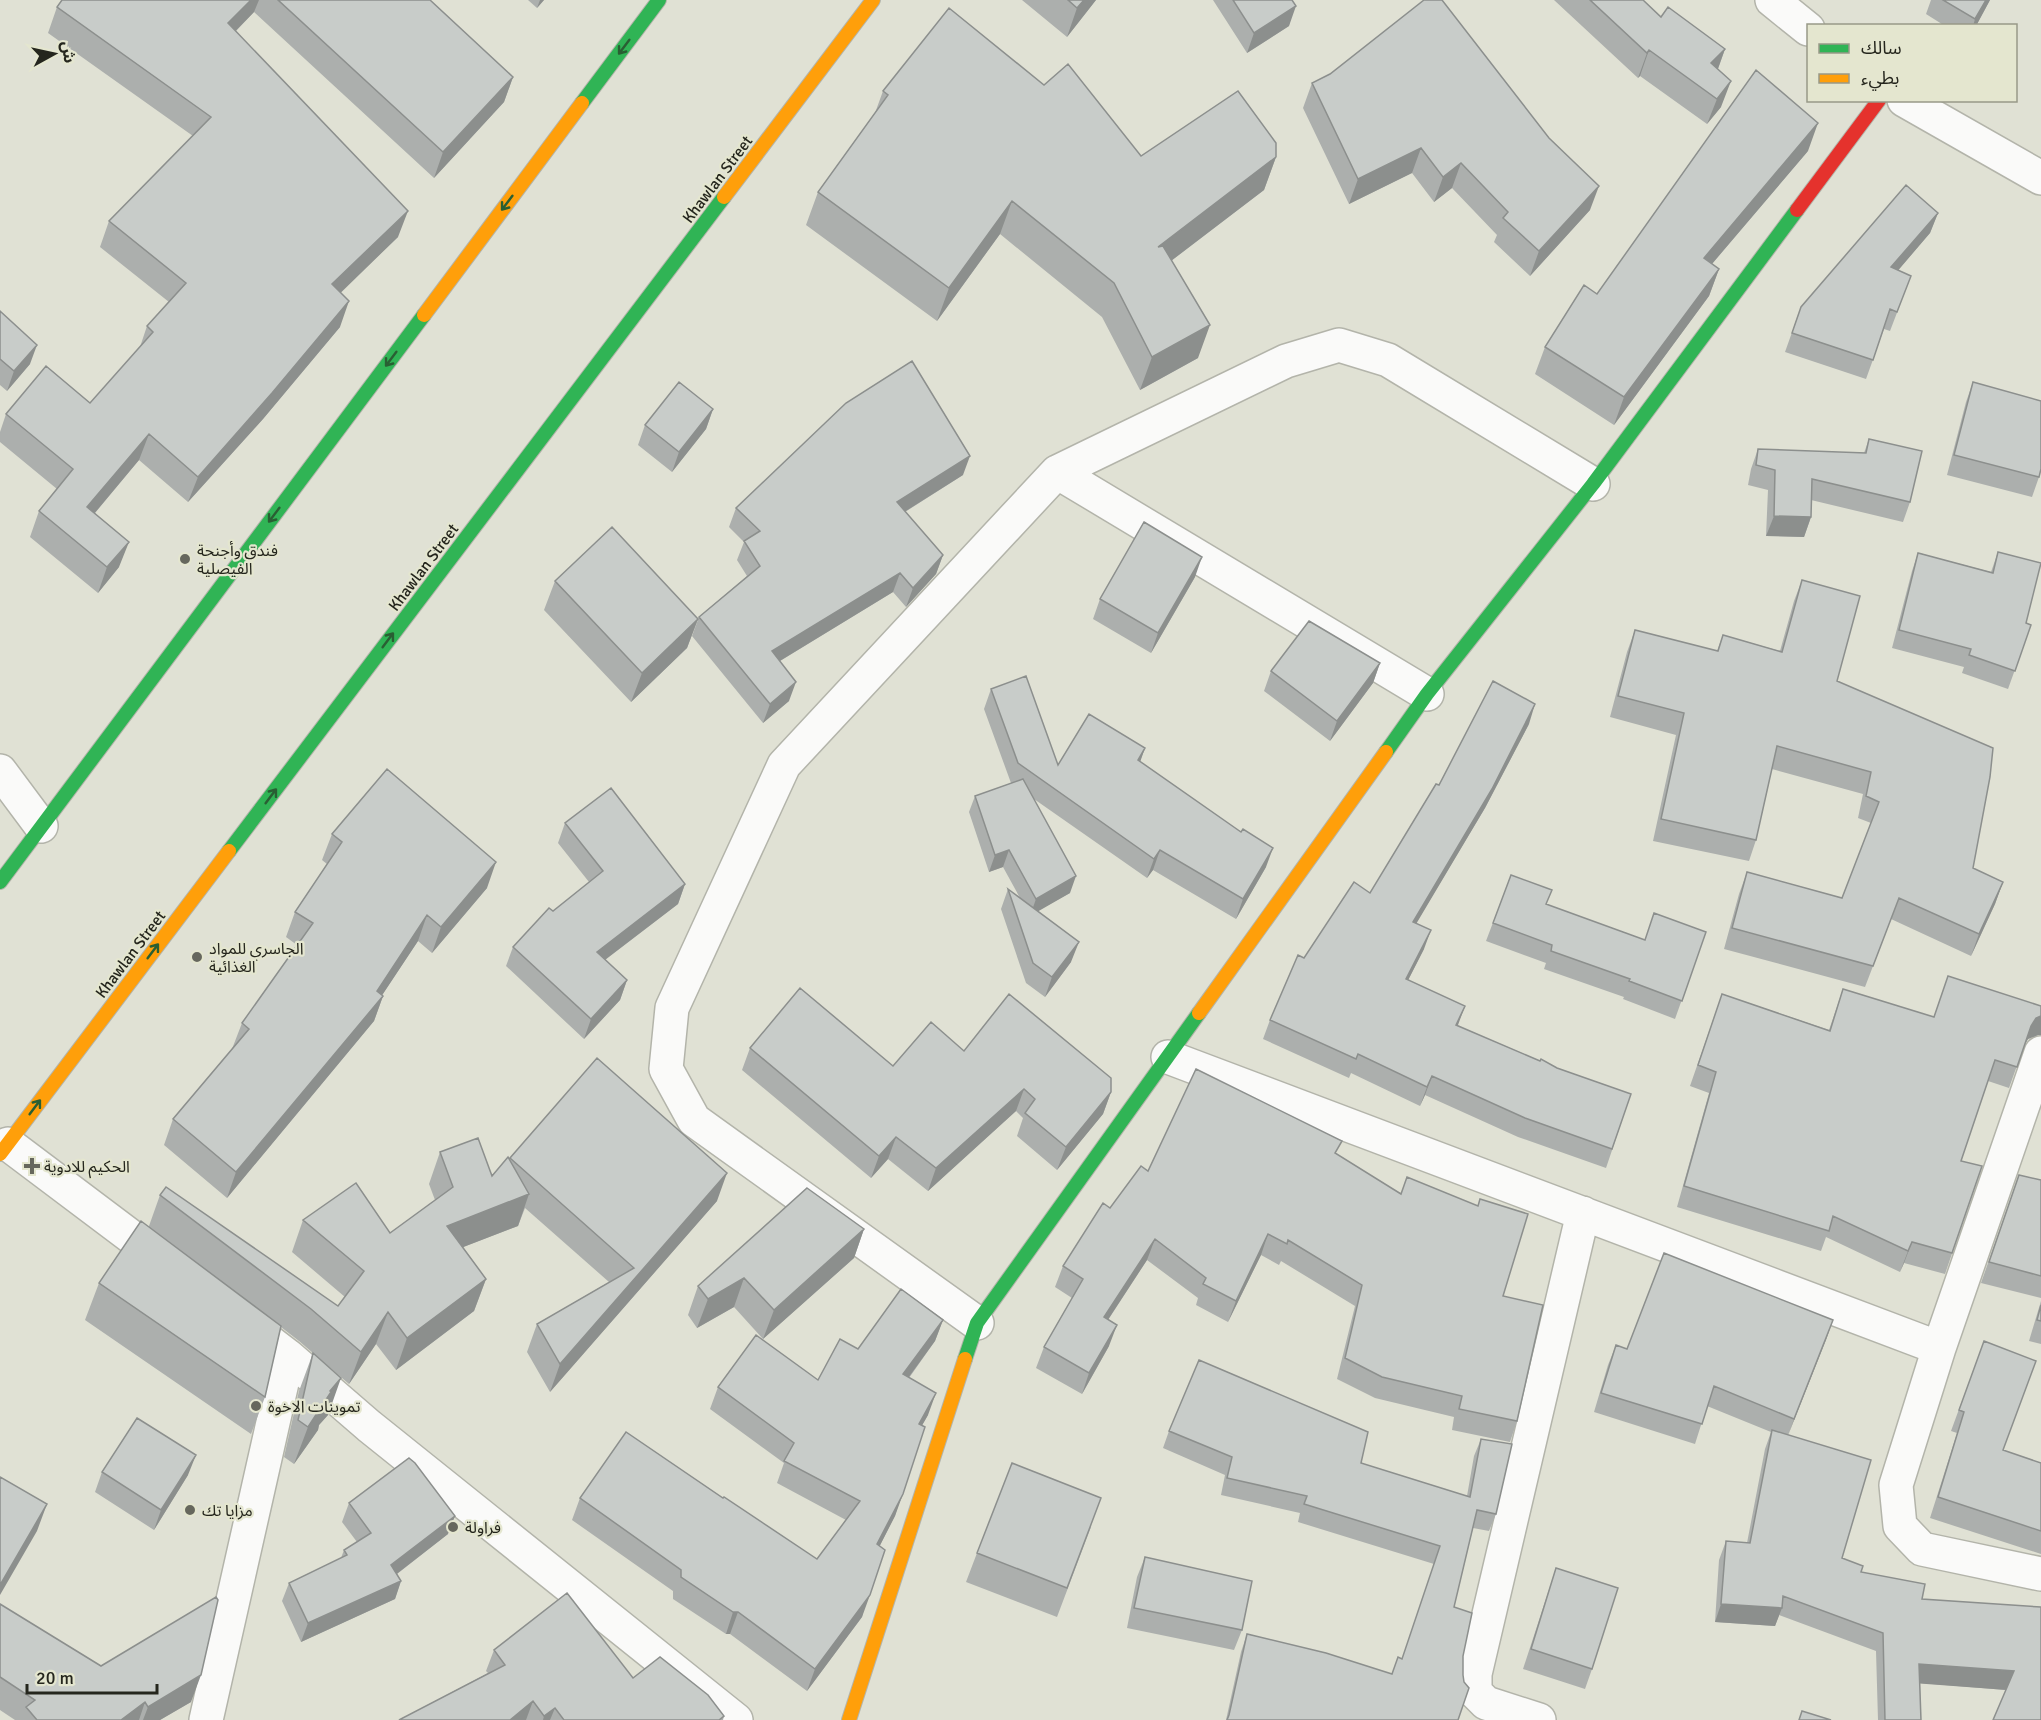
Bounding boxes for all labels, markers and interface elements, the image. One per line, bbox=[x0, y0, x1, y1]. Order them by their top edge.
north arrow bbox=[24, 24, 84, 84]
legend bbox=[1807, 24, 2017, 102]
text: سالك bbox=[1861, 37, 1902, 59]
one-way arrow bbox=[618, 38, 631, 54]
text: ش bbox=[56, 40, 79, 64]
text: بطيء bbox=[1861, 67, 1899, 91]
street label: Khawlan Street bbox=[678, 132, 757, 227]
one-way arrow bbox=[501, 195, 514, 211]
one-way arrow bbox=[384, 351, 397, 367]
one-way arrow bbox=[268, 507, 280, 523]
street label: Khawlan Street bbox=[384, 520, 463, 615]
place label: فندق وأجنحة الفيصلية bbox=[197, 541, 278, 579]
marker: فندق وأجنحة الفيصلية bbox=[178, 552, 192, 566]
one-way arrow bbox=[382, 633, 395, 649]
one-way arrow bbox=[264, 788, 277, 804]
street label: Khawlan Street bbox=[91, 907, 170, 1002]
place label: الجاسري للمواد الغذائية bbox=[209, 939, 304, 977]
one-way arrow bbox=[147, 944, 159, 960]
marker: الجاسري للمواد الغذائية bbox=[190, 950, 204, 964]
one-way arrow bbox=[29, 1099, 42, 1115]
place label: الحكيم للادوية bbox=[44, 1157, 130, 1179]
marker: الحكيم للادوية bbox=[25, 1159, 39, 1173]
place label: تموينات الاخوة bbox=[268, 1397, 361, 1417]
marker: تموينات الاخوة bbox=[249, 1399, 263, 1413]
place label: مزايا تك bbox=[202, 1501, 253, 1521]
marker: مزايا تك bbox=[183, 1503, 197, 1517]
place label: فراولة bbox=[465, 1518, 501, 1538]
marker: فراولة bbox=[446, 1520, 460, 1534]
scale bar bbox=[27, 1657, 158, 1695]
text: 20 m bbox=[36, 1667, 74, 1689]

